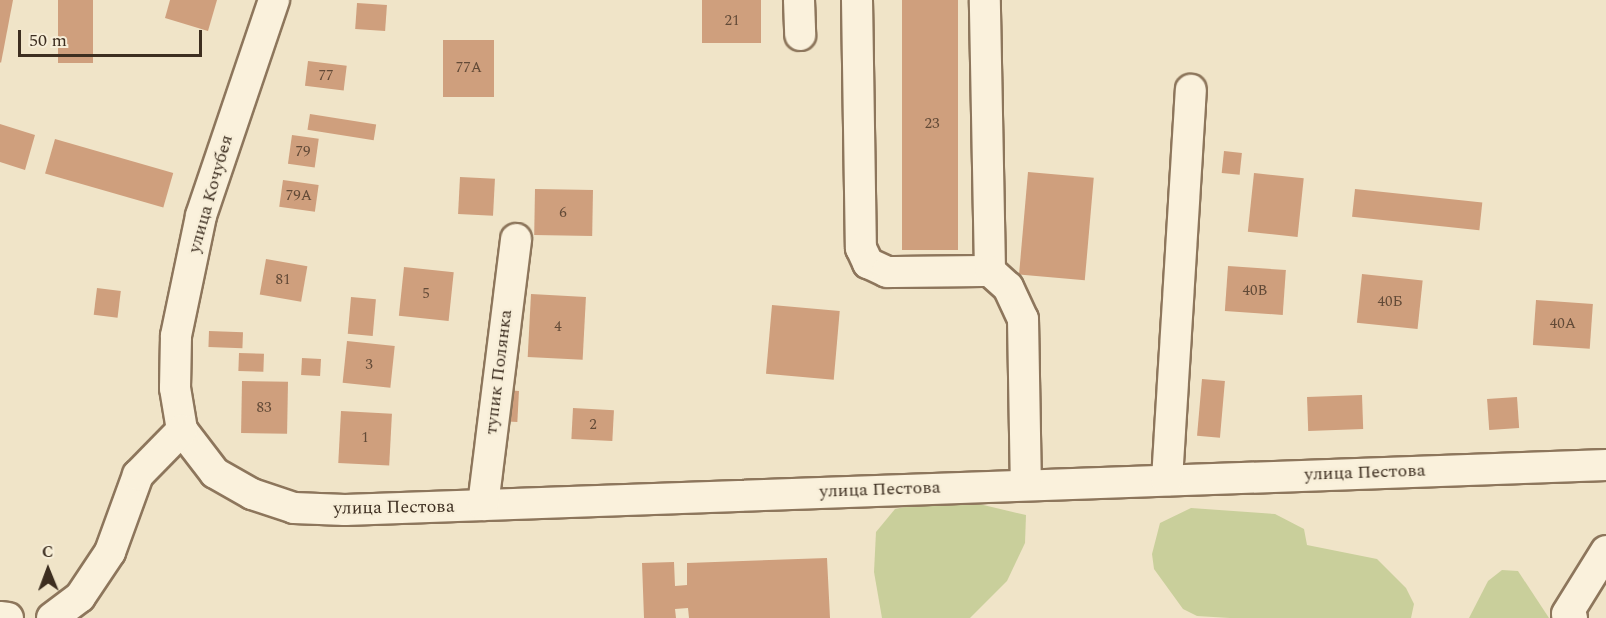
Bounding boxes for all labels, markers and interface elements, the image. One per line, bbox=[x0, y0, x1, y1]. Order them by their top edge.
house number: 21 bbox=[725, 12, 739, 30]
scale bar bbox=[21, 18, 206, 56]
text: 50 m bbox=[29, 27, 67, 54]
house number: 77А bbox=[456, 59, 482, 77]
house number: 77 bbox=[319, 67, 333, 85]
house number: 23 bbox=[925, 115, 939, 133]
street label: улица Кочубея bbox=[184, 132, 238, 256]
house number: 79 bbox=[296, 143, 310, 161]
house number: 79А bbox=[286, 187, 312, 205]
house number: 6 bbox=[559, 204, 567, 222]
house number: 81 bbox=[276, 271, 290, 289]
house number: 40В bbox=[1243, 282, 1267, 300]
house number: 5 bbox=[422, 285, 430, 303]
house number: 40Б bbox=[1377, 293, 1403, 311]
street label: тупик Полянка bbox=[481, 308, 517, 436]
house number: 40А bbox=[1550, 315, 1576, 333]
house number: 4 bbox=[554, 318, 562, 336]
house number: 3 bbox=[365, 356, 373, 374]
house number: 83 bbox=[257, 399, 271, 417]
house number: 2 bbox=[589, 416, 597, 434]
house number: 1 bbox=[361, 429, 369, 447]
street label: улица Пестова bbox=[1304, 460, 1426, 486]
street label: улица Пестова bbox=[819, 477, 941, 503]
street label: улица Пестова bbox=[333, 496, 455, 520]
north arrow bbox=[18, 540, 78, 600]
text: С bbox=[42, 540, 54, 564]

